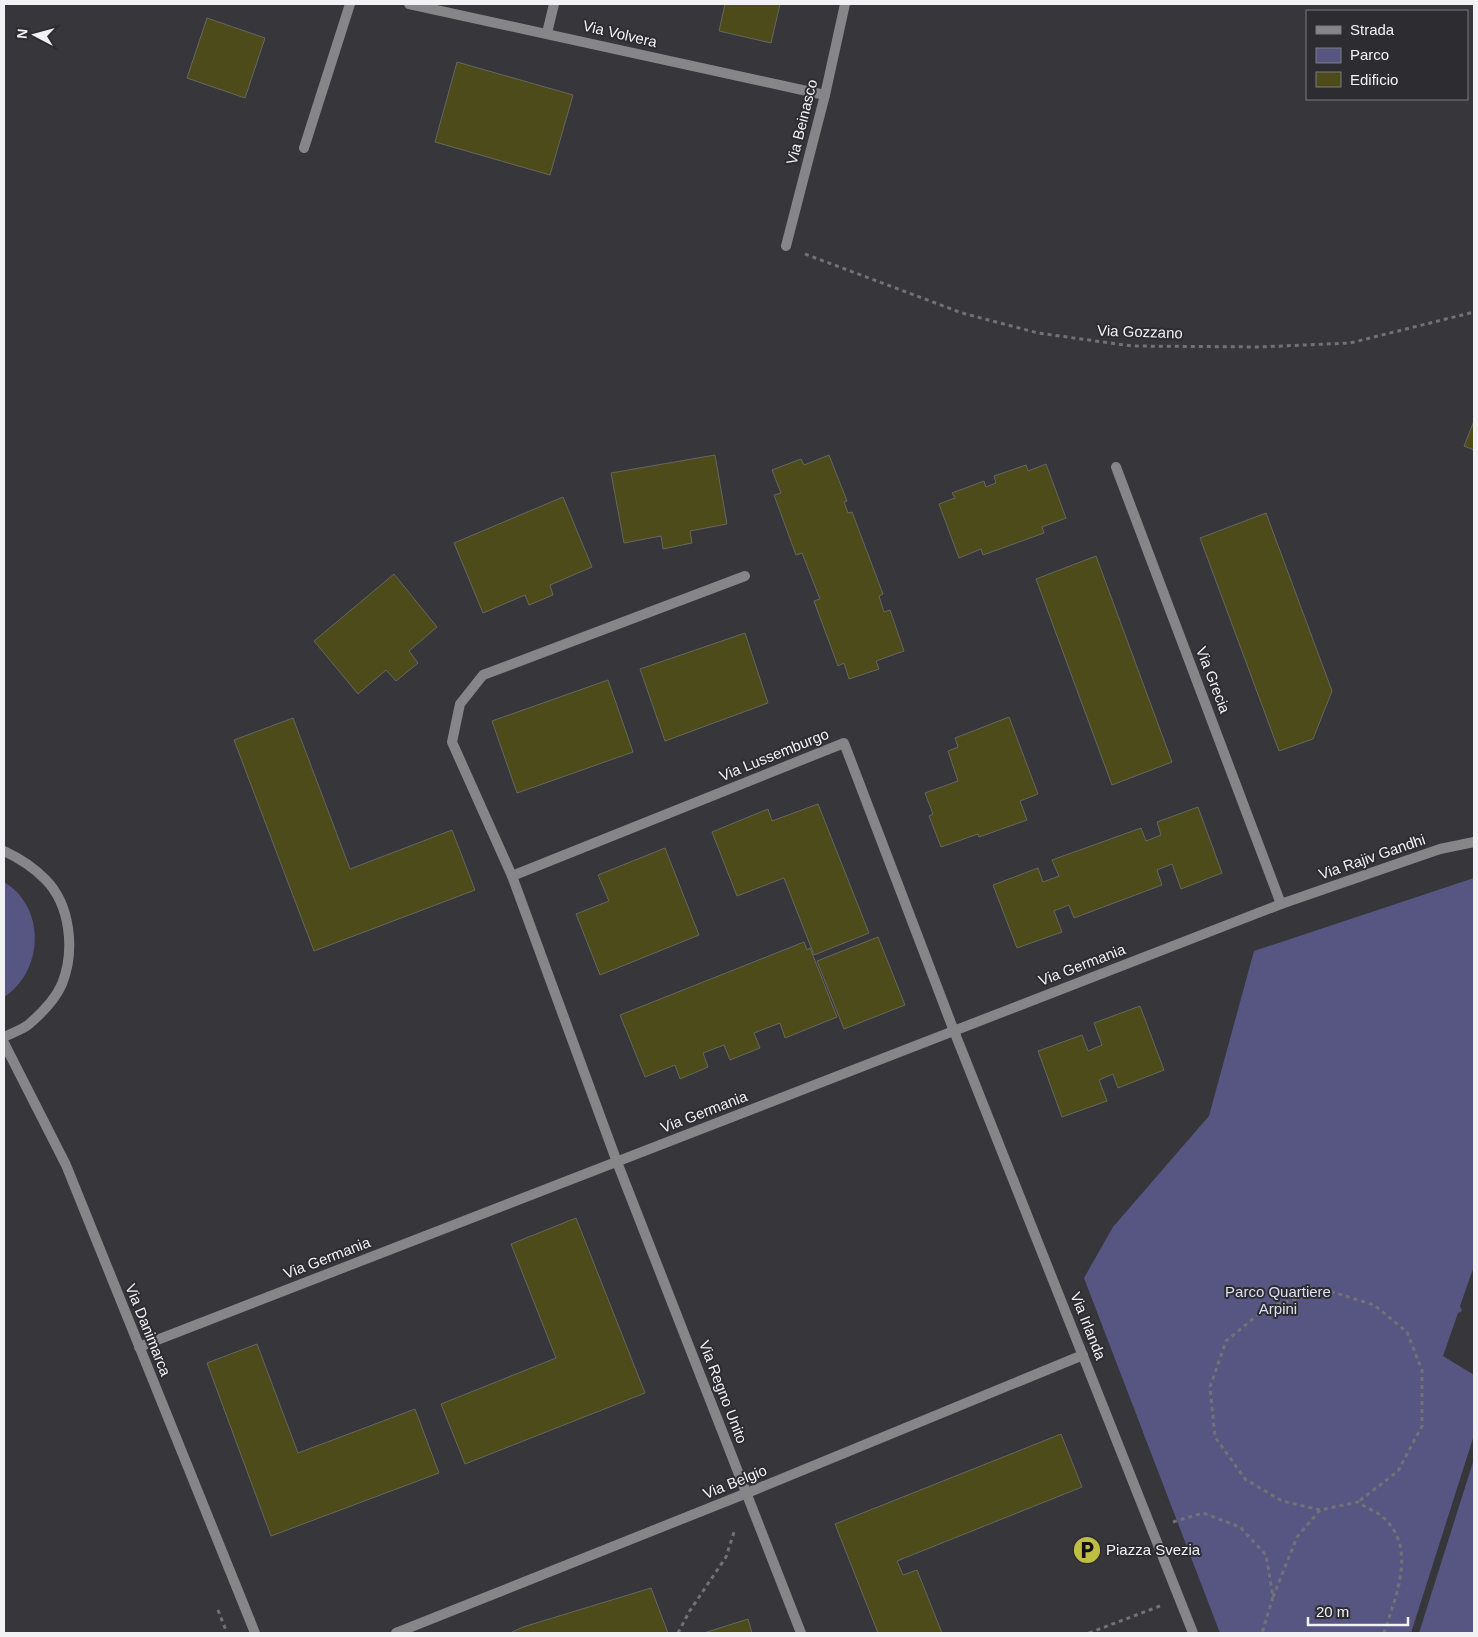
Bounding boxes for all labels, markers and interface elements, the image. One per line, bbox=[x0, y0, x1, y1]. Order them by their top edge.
north arrow bbox=[10, 10, 60, 60]
legend bbox=[1306, 10, 1468, 100]
street label: Via Volvera bbox=[581, 17, 659, 50]
text: Strada bbox=[1350, 21, 1395, 38]
text: N bbox=[14, 28, 31, 40]
text: Parco bbox=[1350, 46, 1389, 63]
text: Edificio bbox=[1350, 71, 1398, 88]
street label: Via Beinasco bbox=[783, 77, 820, 166]
street label: Via Gozzano bbox=[1097, 322, 1183, 341]
street label: Via Grecia bbox=[1193, 644, 1234, 716]
street label: Via Lussemburgo bbox=[717, 725, 831, 784]
street label: Via Rajiv Gandhi bbox=[1316, 830, 1427, 883]
street label: Via Germania bbox=[1036, 940, 1128, 989]
street label: Via Germania bbox=[658, 1087, 750, 1136]
street label: Via Germania bbox=[281, 1233, 373, 1282]
street label: Via Danimarca bbox=[122, 1281, 175, 1379]
park label: Parco Quartiere Arpini bbox=[1225, 1283, 1331, 1317]
street label: Via Irlanda bbox=[1067, 1290, 1110, 1363]
street label: Via Regno Unito bbox=[696, 1338, 751, 1446]
street label: Via Belgio bbox=[700, 1461, 769, 1502]
parking icon: Piazza Svezia bbox=[1072, 1535, 1102, 1565]
place label: Piazza Svezia bbox=[1106, 1541, 1201, 1558]
scale bar bbox=[1308, 1594, 1408, 1626]
text: 20 m bbox=[1316, 1603, 1349, 1620]

